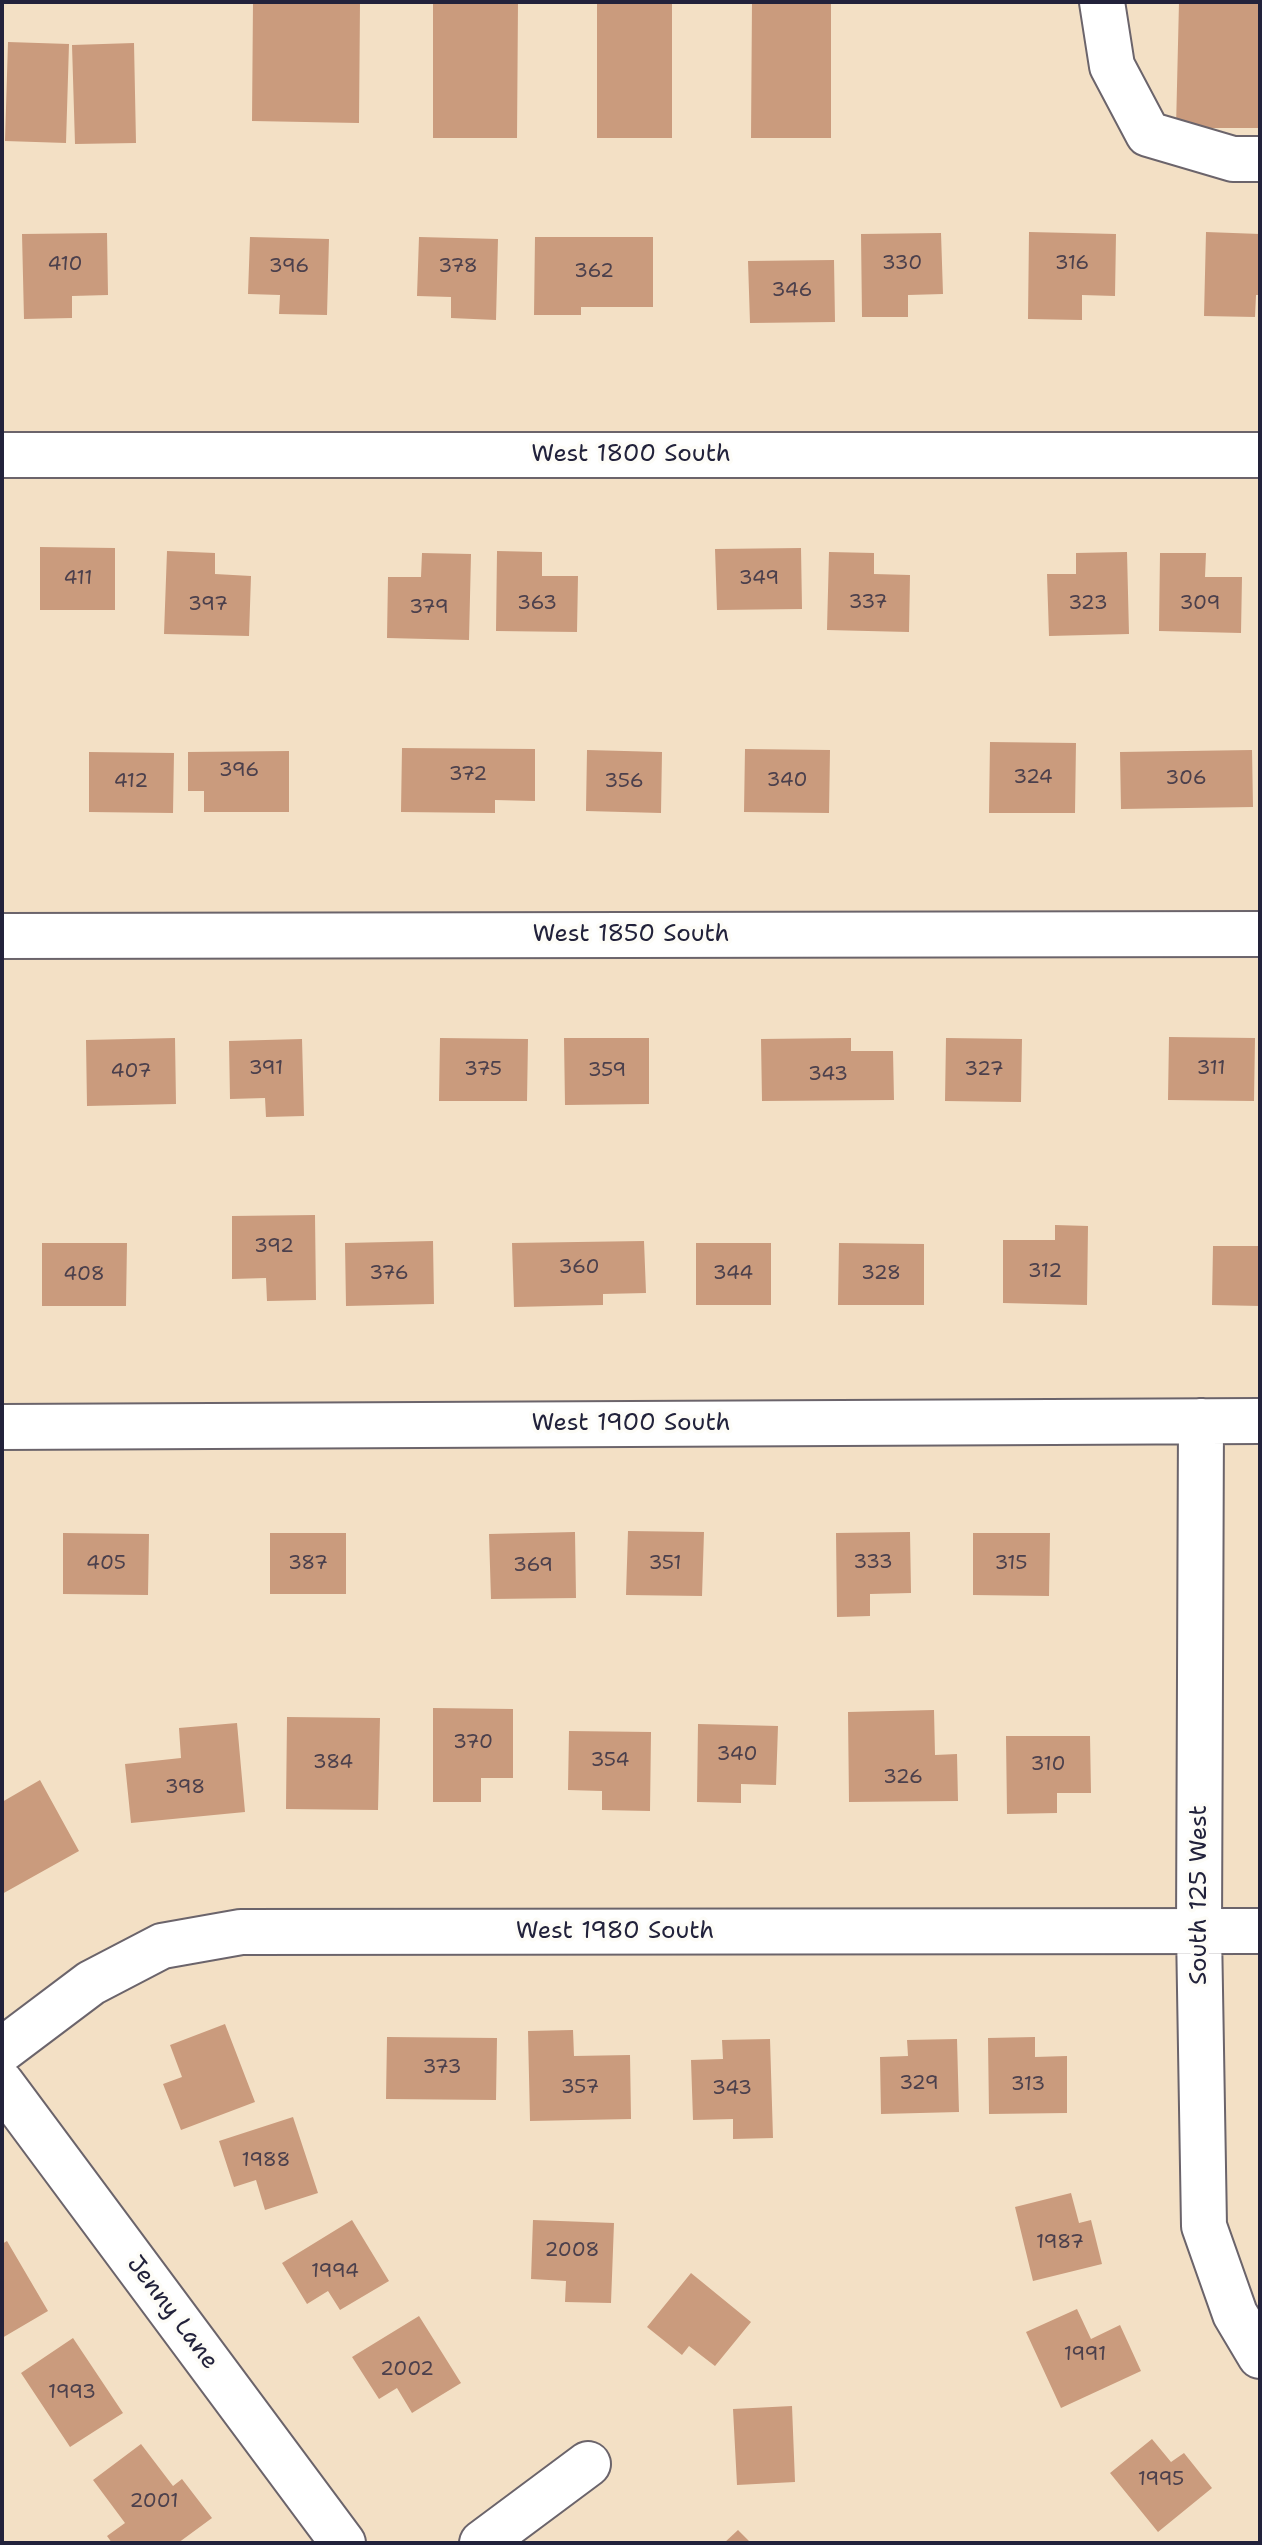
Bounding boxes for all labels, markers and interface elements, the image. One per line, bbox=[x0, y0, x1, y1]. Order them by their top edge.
house number: 330 bbox=[882, 252, 922, 276]
house number: 316 bbox=[1055, 252, 1089, 276]
house number: 410 bbox=[48, 253, 82, 277]
house number: 396 bbox=[269, 255, 309, 279]
house number: 378 bbox=[438, 255, 478, 279]
house number: 362 bbox=[574, 260, 614, 284]
house number: 346 bbox=[772, 279, 812, 303]
street label: West 1800 South bbox=[531, 441, 731, 469]
house number: 411 bbox=[63, 567, 93, 591]
house number: 349 bbox=[739, 567, 779, 591]
house number: 337 bbox=[848, 591, 888, 615]
house number: 363 bbox=[517, 592, 557, 616]
house number: 323 bbox=[1068, 592, 1108, 616]
house number: 309 bbox=[1179, 592, 1221, 616]
house number: 397 bbox=[188, 593, 228, 617]
house number: 379 bbox=[409, 596, 449, 620]
house number: 396 bbox=[219, 759, 259, 783]
house number: 372 bbox=[449, 763, 487, 787]
house number: 324 bbox=[1013, 766, 1053, 790]
house number: 306 bbox=[1165, 767, 1207, 791]
house number: 340 bbox=[766, 769, 808, 793]
house number: 412 bbox=[114, 770, 148, 794]
house number: 356 bbox=[604, 770, 644, 794]
street label: West 1850 South bbox=[532, 921, 730, 949]
house number: 391 bbox=[249, 1057, 283, 1081]
house number: 311 bbox=[1197, 1057, 1225, 1081]
house number: 375 bbox=[464, 1058, 502, 1082]
house number: 327 bbox=[964, 1058, 1004, 1082]
house number: 359 bbox=[588, 1059, 626, 1083]
house number: 407 bbox=[111, 1060, 151, 1084]
house number: 343 bbox=[808, 1063, 848, 1087]
house number: 392 bbox=[254, 1235, 294, 1259]
house number: 360 bbox=[559, 1256, 599, 1280]
house number: 312 bbox=[1028, 1260, 1062, 1284]
house number: 376 bbox=[369, 1262, 409, 1286]
house number: 344 bbox=[713, 1262, 753, 1286]
house number: 328 bbox=[861, 1262, 901, 1286]
house number: 408 bbox=[63, 1263, 105, 1287]
street label: West 1900 South bbox=[531, 1410, 731, 1438]
house number: 333 bbox=[853, 1551, 893, 1575]
house number: 405 bbox=[86, 1552, 126, 1576]
house number: 387 bbox=[288, 1552, 328, 1576]
house number: 351 bbox=[648, 1552, 682, 1576]
house number: 315 bbox=[994, 1552, 1028, 1576]
house number: 369 bbox=[513, 1554, 553, 1578]
house number: 370 bbox=[453, 1731, 493, 1755]
house number: 340 bbox=[716, 1743, 758, 1767]
house number: 354 bbox=[590, 1749, 630, 1773]
house number: 384 bbox=[313, 1751, 353, 1775]
house number: 310 bbox=[1031, 1753, 1065, 1777]
house number: 326 bbox=[883, 1766, 923, 1790]
house number: 398 bbox=[165, 1776, 205, 1800]
street label: South 125 West bbox=[1186, 1805, 1214, 1985]
street label: West 1980 South bbox=[516, 1918, 714, 1946]
house number: 373 bbox=[423, 2056, 461, 2080]
house number: 329 bbox=[899, 2072, 939, 2096]
house number: 313 bbox=[1011, 2073, 1045, 2097]
house number: 357 bbox=[561, 2076, 599, 2100]
house number: 343 bbox=[712, 2077, 752, 2101]
house number: 1988 bbox=[242, 2149, 290, 2173]
house number: 1987 bbox=[1036, 2231, 1084, 2255]
house number: 2008 bbox=[545, 2239, 599, 2263]
street label: Jenny Lane bbox=[120, 2251, 224, 2375]
house number: 1994 bbox=[311, 2260, 359, 2284]
house number: 1991 bbox=[1064, 2343, 1106, 2367]
house number: 2002 bbox=[380, 2358, 434, 2382]
house number: 1993 bbox=[48, 2381, 96, 2405]
house number: 1995 bbox=[1138, 2468, 1184, 2492]
house number: 2001 bbox=[130, 2490, 178, 2514]

